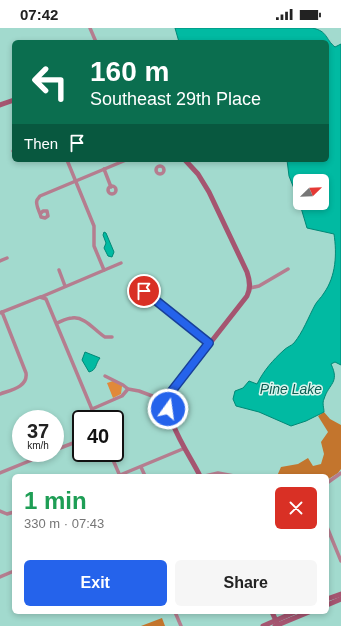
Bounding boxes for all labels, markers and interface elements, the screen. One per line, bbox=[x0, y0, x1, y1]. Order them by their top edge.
text: 07:42 bbox=[20, 6, 58, 23]
icon: left bbox=[24, 56, 76, 108]
text: 160 m bbox=[90, 56, 169, 87]
text: Southeast 29th Place bbox=[90, 89, 261, 109]
icon: arrive bbox=[66, 132, 88, 154]
text: Then bbox=[24, 135, 58, 152]
north arrow bbox=[293, 174, 329, 210]
map controls bbox=[293, 174, 329, 210]
pin bbox=[127, 274, 161, 308]
icon: arrive bbox=[133, 280, 155, 302]
water label: Pine Lake bbox=[260, 381, 322, 397]
position arrow bbox=[147, 388, 189, 430]
speed limit sign: 40 bbox=[72, 410, 124, 462]
text: 37 bbox=[27, 420, 49, 442]
text: km/h bbox=[27, 440, 49, 451]
text: 1 min bbox=[24, 487, 87, 514]
button: close bbox=[275, 487, 317, 529]
text: 330 m · 07:43 bbox=[24, 516, 104, 531]
button: Exit bbox=[24, 560, 167, 606]
button: Share bbox=[175, 560, 317, 606]

